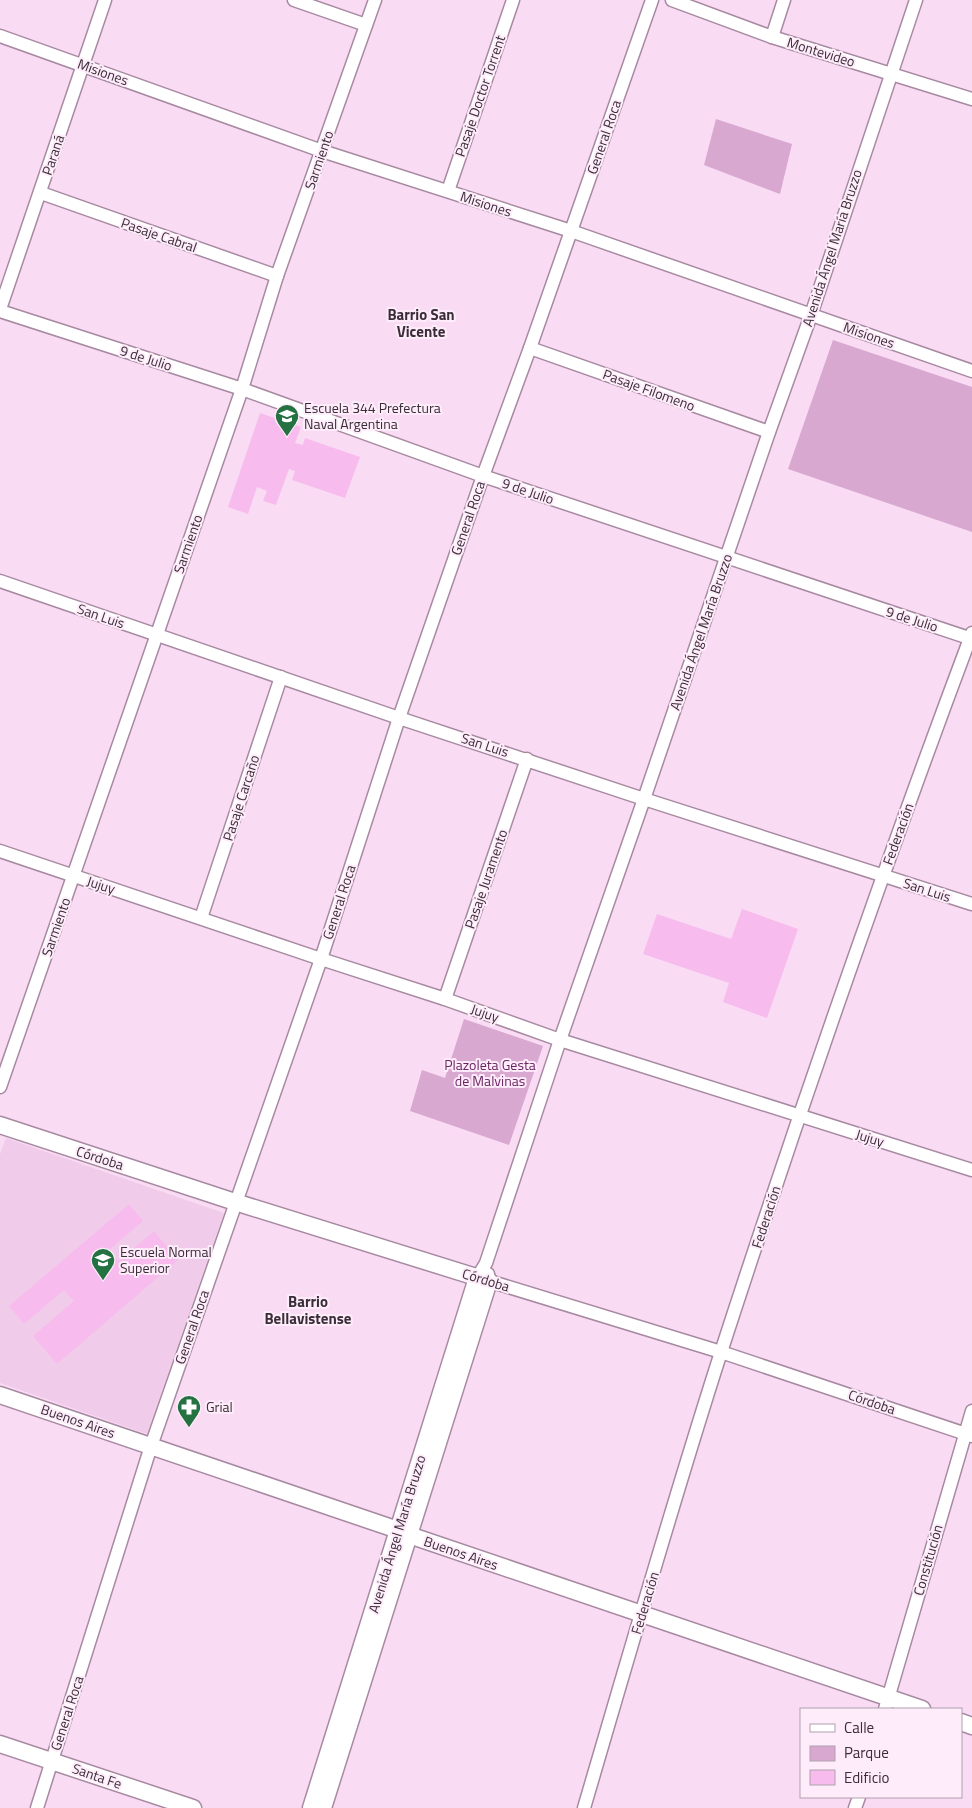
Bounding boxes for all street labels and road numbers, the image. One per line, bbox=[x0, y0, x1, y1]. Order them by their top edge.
street label: Montevideo bbox=[785, 31, 858, 72]
street label: Pasaje Doctor Torrent bbox=[449, 32, 510, 159]
street label: Misiones bbox=[75, 53, 132, 90]
street label: General Roca bbox=[581, 97, 626, 177]
street label: Sarmiento bbox=[299, 128, 338, 192]
street label: Paraná bbox=[36, 132, 69, 178]
street label: Avenida Ángel María Bruzzo bbox=[796, 167, 867, 329]
street label: Misiones bbox=[458, 185, 515, 222]
street label: Pasaje Cabral bbox=[118, 212, 200, 257]
street label: Misiones bbox=[841, 316, 898, 353]
street label: 9 de Julio bbox=[117, 339, 175, 376]
street label: Pasaje Filomeno bbox=[600, 363, 698, 416]
street label: 9 de Julio bbox=[499, 472, 557, 509]
street label: General Roca bbox=[445, 478, 490, 558]
street label: Sarmiento bbox=[168, 512, 207, 576]
street label: Avenida Ángel María Bruzzo bbox=[664, 551, 737, 713]
street label: San Luis bbox=[75, 598, 128, 633]
street label: 9 de Julio bbox=[883, 600, 941, 637]
street label: San Luis bbox=[459, 727, 512, 762]
street label: Pasaje Carcaño bbox=[217, 752, 264, 844]
street label: Federación bbox=[877, 800, 918, 868]
street label: Pasaje Juramento bbox=[459, 826, 512, 931]
street label: General Roca bbox=[317, 862, 360, 942]
street label: Jujuy bbox=[84, 870, 118, 899]
street label: San Luis bbox=[901, 872, 954, 907]
street label: Sarmiento bbox=[36, 895, 75, 959]
street label: Jujuy bbox=[468, 998, 502, 1027]
street label: Jujuy bbox=[853, 1123, 887, 1152]
street label: Córdoba bbox=[74, 1140, 127, 1175]
street label: Federación bbox=[746, 1183, 785, 1251]
street label: Córdoba bbox=[460, 1262, 513, 1297]
street label: General Roca bbox=[169, 1287, 214, 1367]
street label: Córdoba bbox=[846, 1384, 899, 1419]
street label: Buenos Aires bbox=[38, 1398, 118, 1443]
street label: Avenida Ángel María Bruzzo bbox=[362, 1452, 431, 1615]
street label: Constitución bbox=[907, 1522, 948, 1598]
street label: Buenos Aires bbox=[421, 1530, 501, 1575]
street label: Federación bbox=[625, 1569, 664, 1637]
street label: General Roca bbox=[45, 1673, 88, 1753]
street label: Santa Fe bbox=[70, 1757, 125, 1794]

